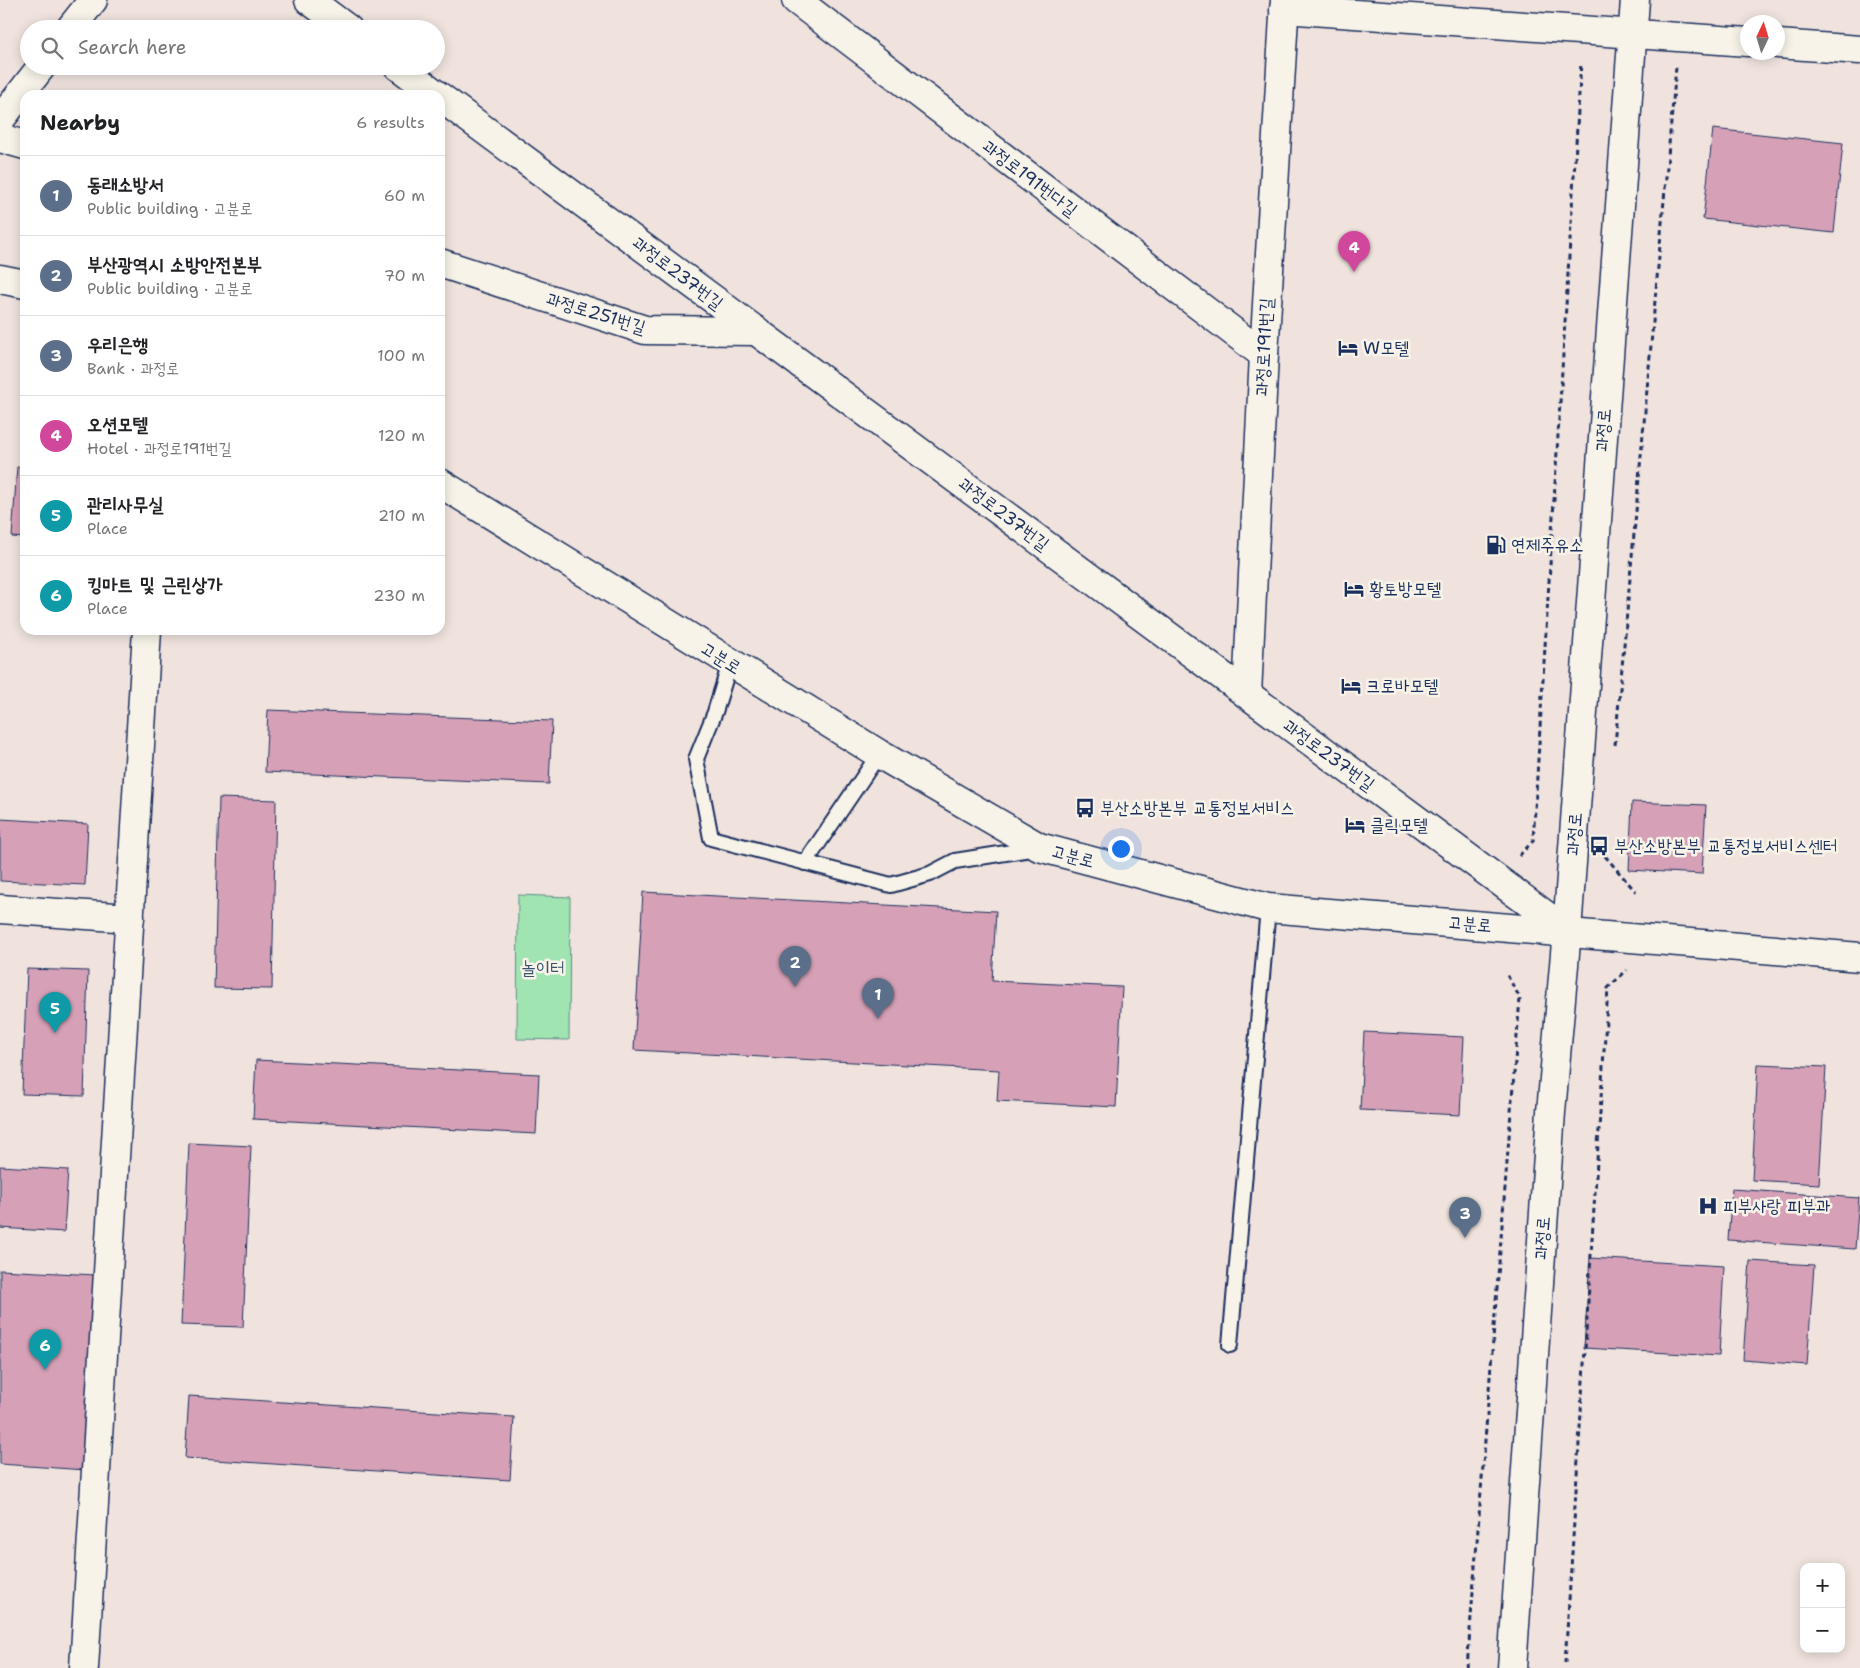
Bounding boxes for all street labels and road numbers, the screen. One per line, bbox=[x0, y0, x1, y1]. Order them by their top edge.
street label: 과정로191번다길 bbox=[978, 134, 1083, 222]
street label: 과정로237번길 bbox=[628, 231, 729, 315]
street label: 과정로251번길 bbox=[544, 287, 649, 340]
street label: 과정로191번길 bbox=[1249, 297, 1279, 397]
street label: 과정로 bbox=[1590, 407, 1616, 453]
street label: 과정로237번길 bbox=[954, 472, 1055, 556]
street label: 고분로 bbox=[696, 636, 746, 680]
street label: 과정로237번길 bbox=[1278, 714, 1380, 797]
street label: 과정로 bbox=[1561, 811, 1587, 857]
street label: 고분로 bbox=[1049, 839, 1097, 873]
street label: 고분로 bbox=[1447, 910, 1493, 938]
street label: 과정로 bbox=[1529, 1215, 1555, 1261]

